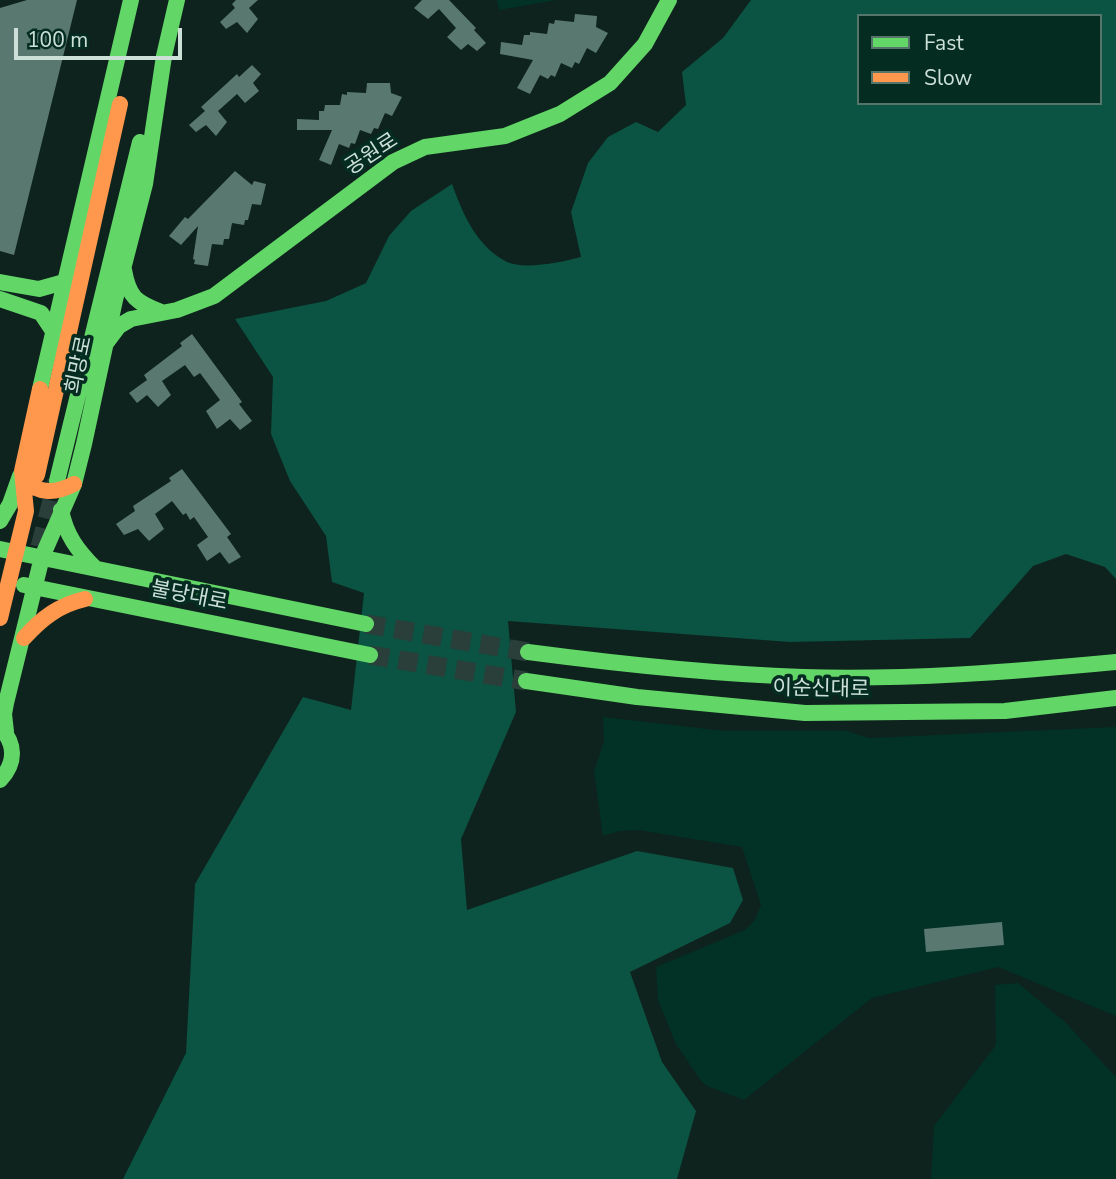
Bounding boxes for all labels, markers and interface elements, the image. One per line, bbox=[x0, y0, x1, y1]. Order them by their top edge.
scale bar bbox=[18, 14, 186, 58]
legend bbox=[857, 14, 1102, 105]
text: 100 m bbox=[27, 26, 88, 54]
text: Fast bbox=[924, 29, 964, 57]
text: Slow bbox=[924, 64, 972, 92]
street label: 공원로 bbox=[341, 129, 403, 181]
street label: 희망로 bbox=[62, 334, 98, 396]
street label: 불당대로 bbox=[149, 577, 229, 617]
street label: 이순신대로 bbox=[772, 677, 870, 703]

